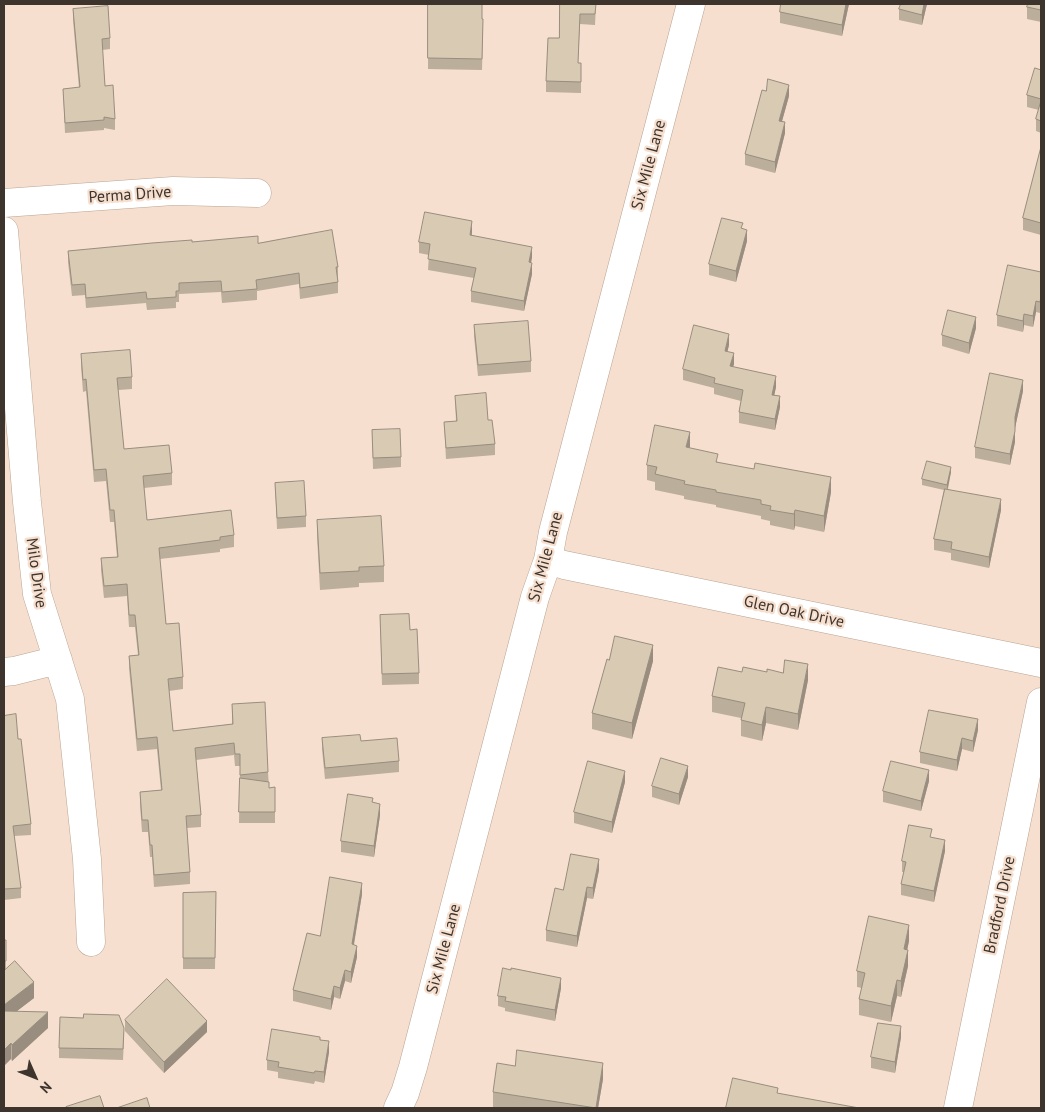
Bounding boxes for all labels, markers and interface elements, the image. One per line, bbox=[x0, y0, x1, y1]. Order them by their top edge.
street label: Six Mile Lane bbox=[628, 118, 670, 212]
street label: Perma Drive bbox=[88, 183, 172, 207]
street label: Six Mile Lane bbox=[525, 510, 567, 604]
street label: Milo Drive bbox=[22, 537, 50, 609]
street label: Glen Oak Drive bbox=[742, 592, 846, 632]
street label: Bradford Drive bbox=[980, 855, 1020, 955]
street label: Six Mile Lane bbox=[423, 902, 465, 996]
north arrow bbox=[10, 1052, 60, 1102]
text: N bbox=[36, 1078, 55, 1097]

